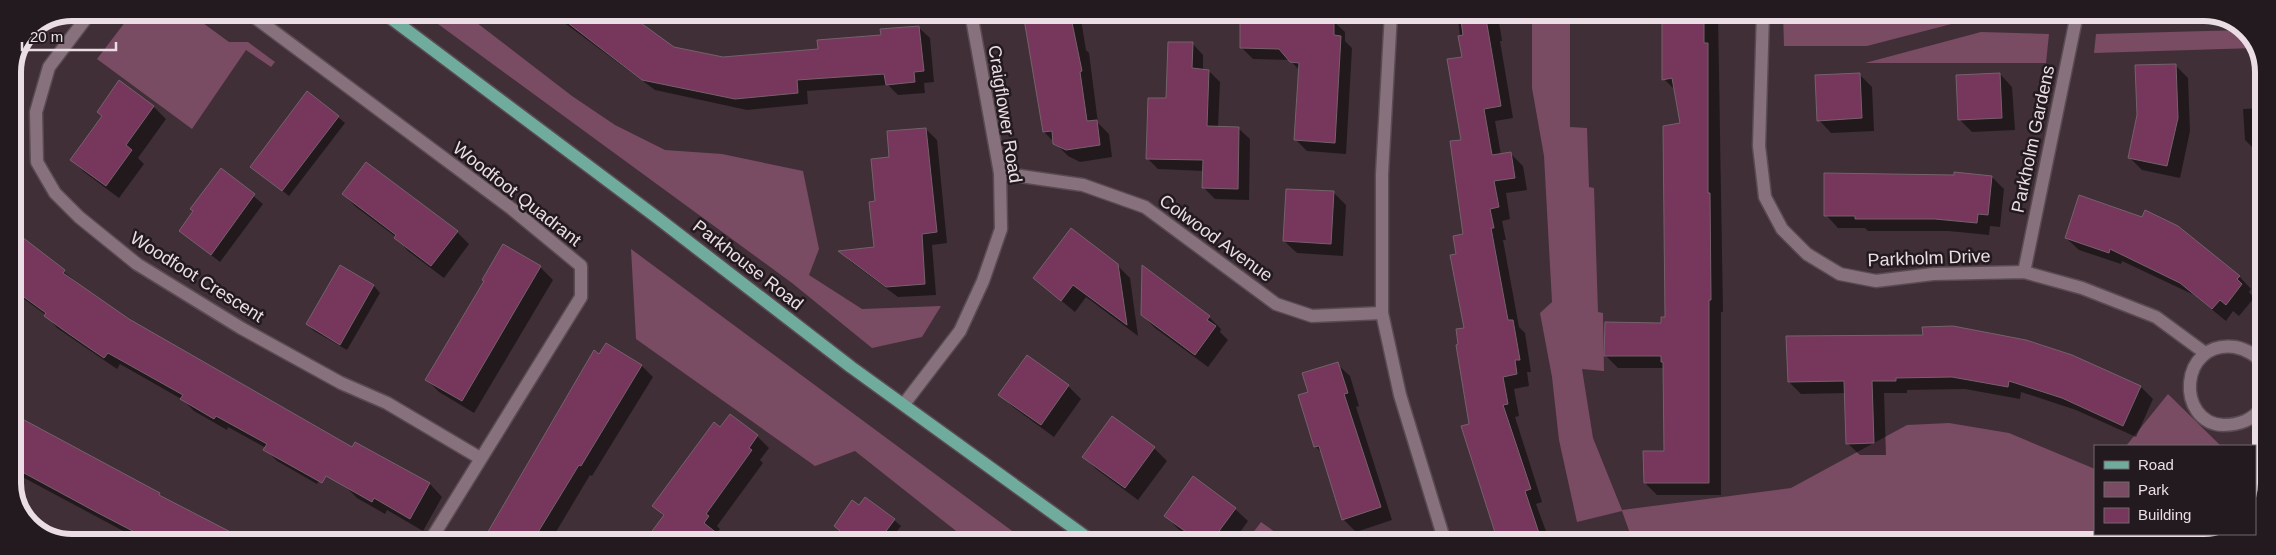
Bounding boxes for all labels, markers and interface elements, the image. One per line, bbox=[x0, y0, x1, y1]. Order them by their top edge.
scale bar bbox=[22, 20, 116, 52]
text: 20 m bbox=[30, 28, 63, 45]
street label: Craigflower Road bbox=[984, 44, 1026, 184]
street label: Parkholm Gardens bbox=[2008, 64, 2058, 214]
street label: Woodfoot Quadrant bbox=[449, 138, 585, 250]
street label: Colwood Avenue bbox=[1156, 190, 1276, 286]
street label: Parkhouse Road bbox=[689, 216, 807, 314]
street label: Woodfoot Crescent bbox=[127, 228, 267, 326]
street label: Parkholm Drive bbox=[1867, 246, 1991, 270]
legend bbox=[2094, 445, 2256, 535]
text: Road bbox=[2138, 456, 2174, 473]
text: Park bbox=[2138, 481, 2169, 498]
text: Building bbox=[2138, 506, 2191, 523]

